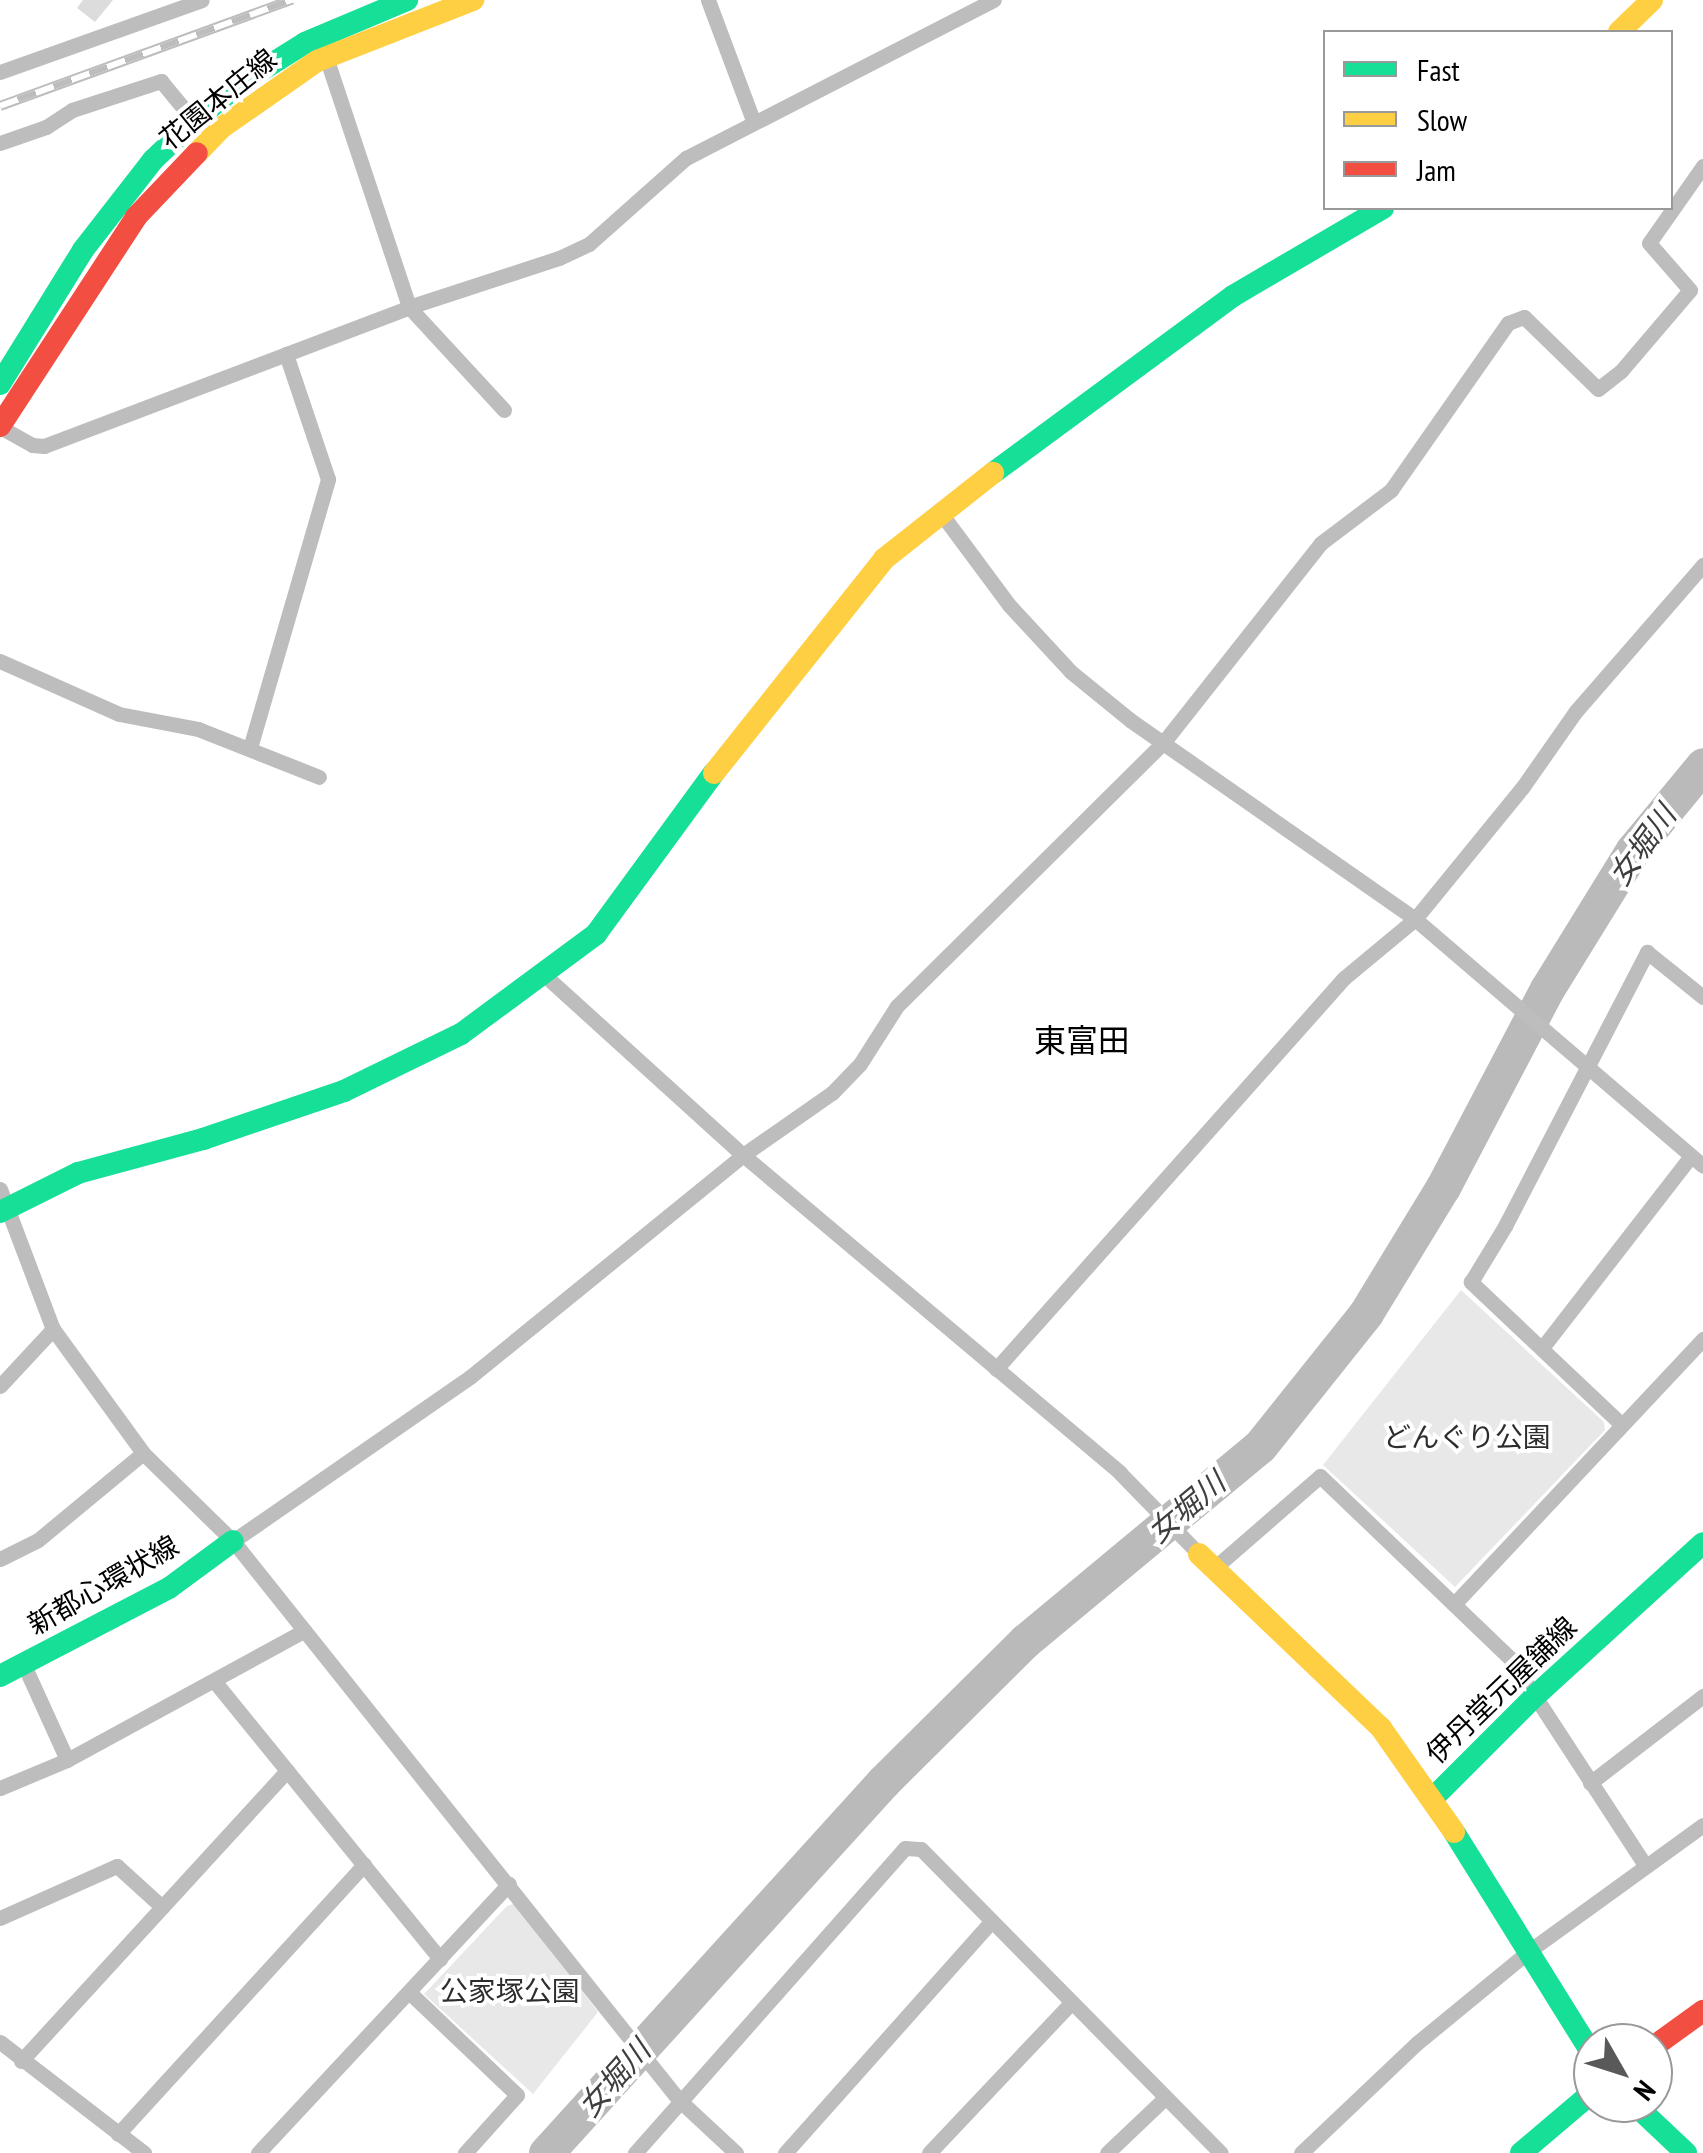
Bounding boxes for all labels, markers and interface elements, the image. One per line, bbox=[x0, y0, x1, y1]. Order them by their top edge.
legend bbox=[1323, 30, 1673, 210]
street label: 花園本庄線 bbox=[153, 42, 283, 156]
text: Fast bbox=[1417, 50, 1460, 89]
text: Slow bbox=[1417, 100, 1467, 139]
text: Jam bbox=[1417, 150, 1456, 189]
water label: 女堀川 bbox=[1601, 798, 1683, 892]
district label: 東富田 bbox=[1034, 1021, 1130, 1059]
park label: どんぐり公園 bbox=[1383, 1420, 1551, 1454]
water label: 女堀川 bbox=[1140, 1464, 1232, 1550]
street label: 新都心環状線 bbox=[22, 1528, 184, 1642]
street label: 伊丹堂元屋舗線 bbox=[1419, 1610, 1583, 1770]
park label: 公家塚公園 bbox=[440, 1974, 580, 2008]
north arrow bbox=[1573, 2023, 1673, 2123]
water label: 女堀川 bbox=[571, 2033, 657, 2123]
text: N bbox=[1626, 2073, 1664, 2108]

